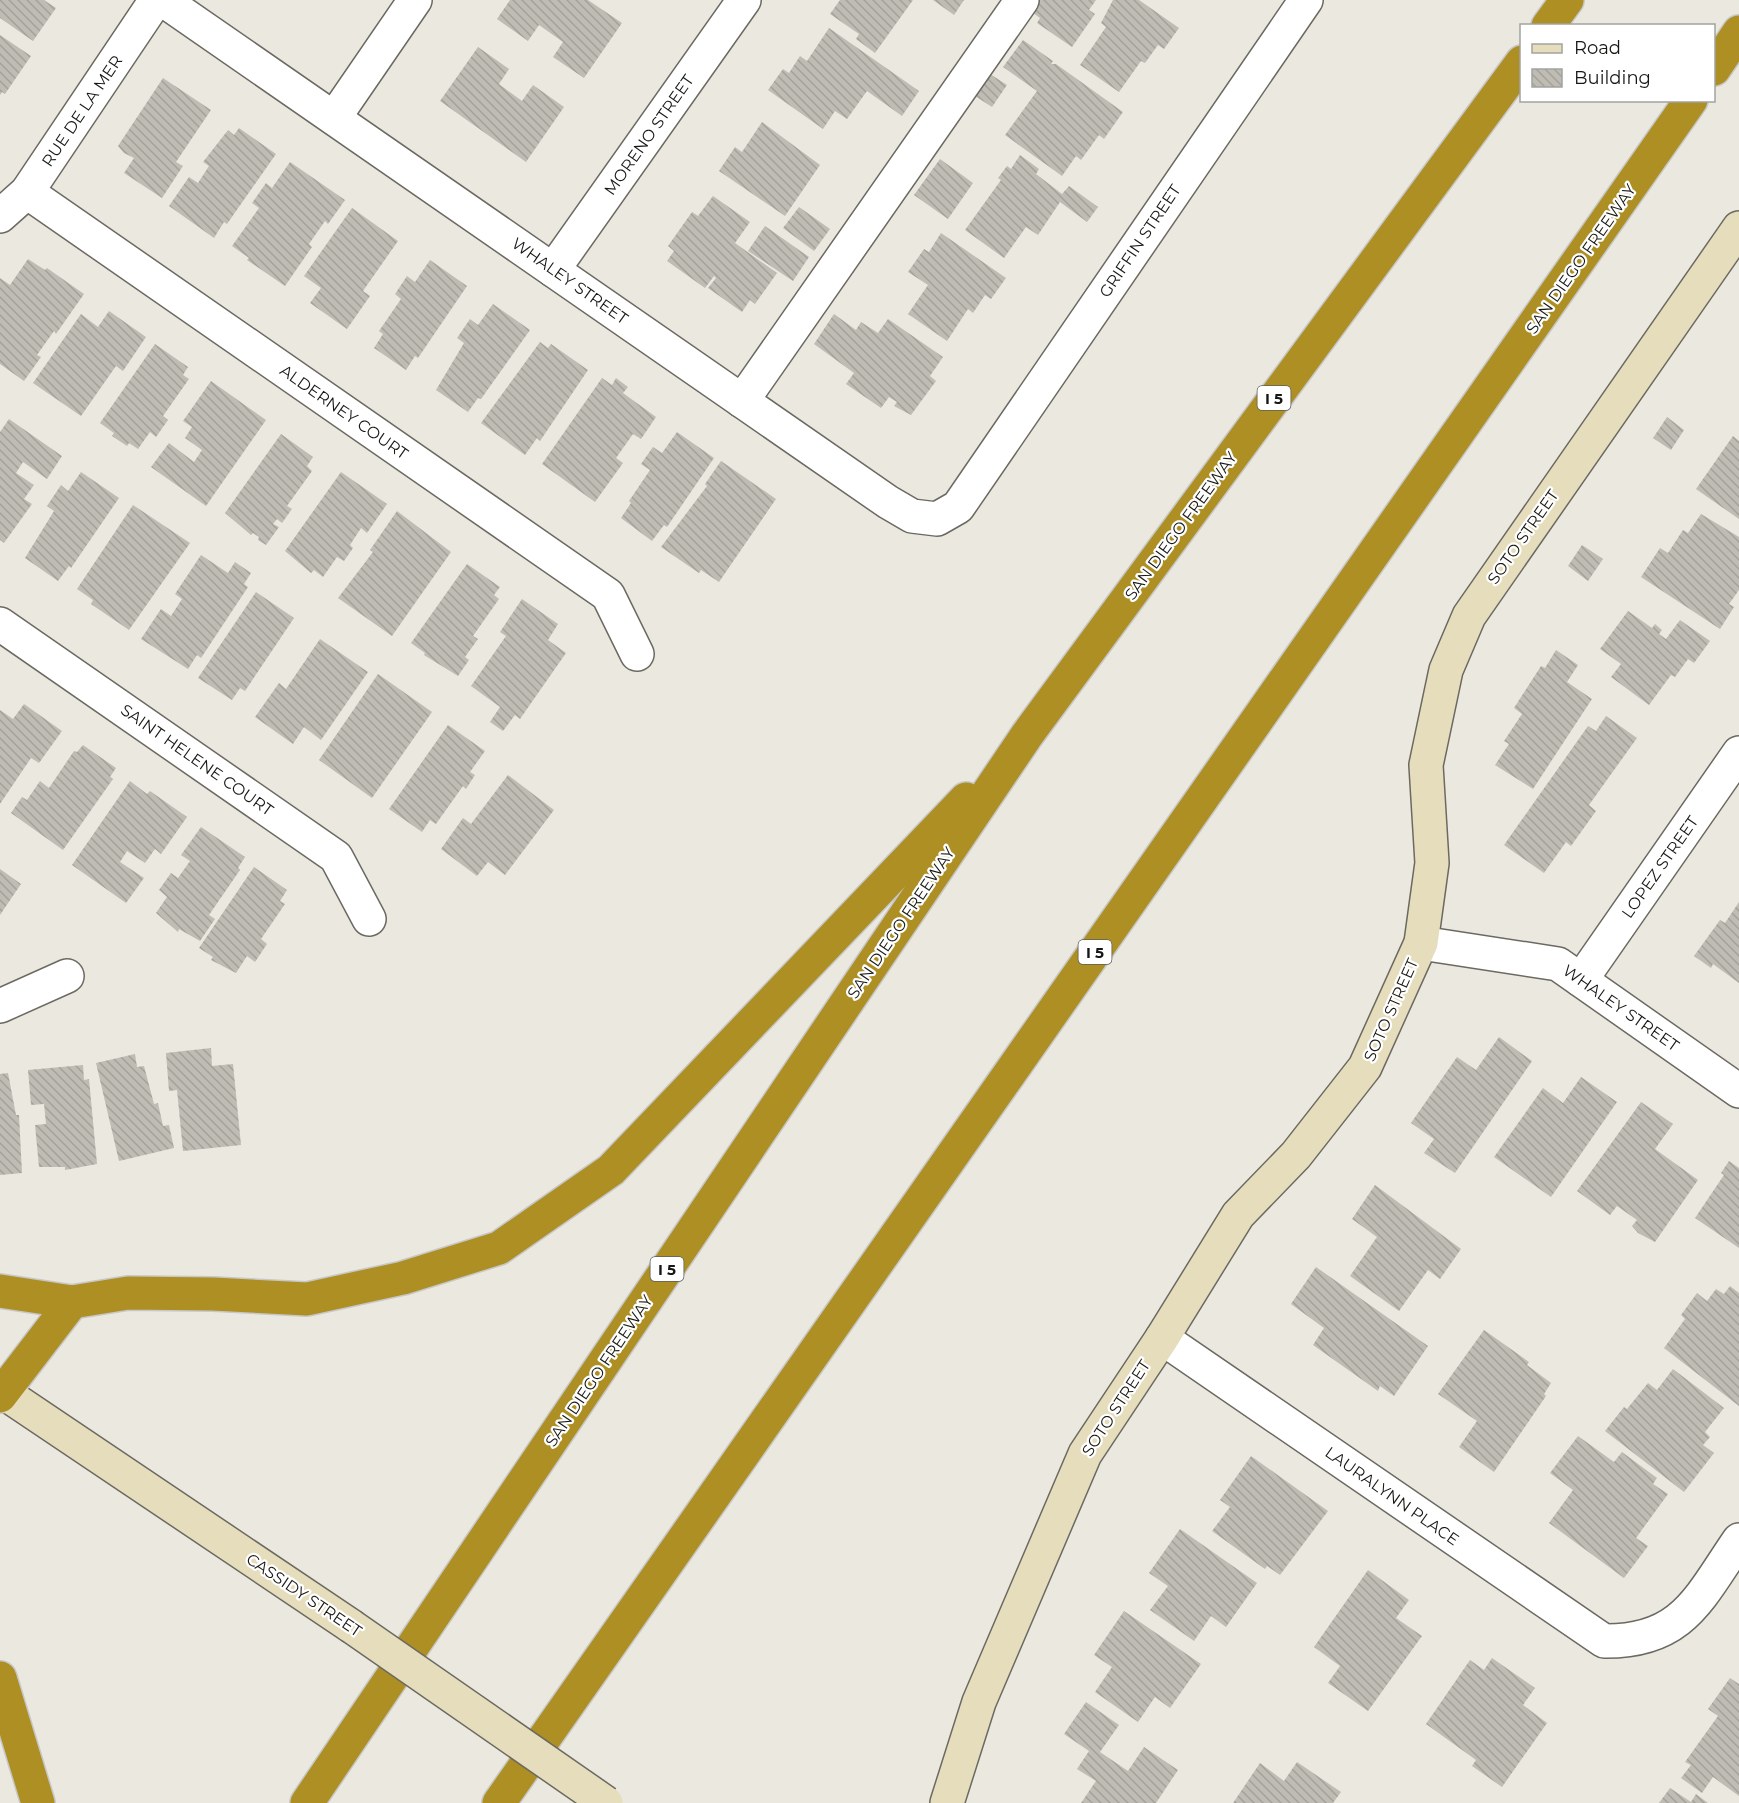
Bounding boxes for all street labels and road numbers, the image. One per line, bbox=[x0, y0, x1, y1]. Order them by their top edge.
street label: RUE DE LA MER bbox=[38, 52, 126, 170]
street label: MORENO STREET bbox=[600, 70, 698, 199]
street label: GRIFFIN STREET bbox=[1095, 180, 1185, 301]
street label: SAN DIEGO FREEWAY bbox=[1522, 180, 1640, 337]
street label: WHALEY STREET bbox=[508, 234, 632, 329]
street label: ALDERNEY COURT bbox=[276, 361, 412, 464]
road number: I 5 bbox=[1258, 386, 1290, 410]
street label: SAN DIEGO FREEWAY bbox=[1121, 448, 1242, 604]
street label: SOTO STREET bbox=[1483, 486, 1563, 588]
street label: SAINT HELENE COURT bbox=[117, 700, 278, 820]
street label: LOPEZ STREET bbox=[1618, 812, 1703, 922]
street label: SAN DIEGO FREEWAY bbox=[843, 843, 959, 1002]
road number: I 5 bbox=[1078, 940, 1112, 964]
street label: SOTO STREET bbox=[1360, 955, 1423, 1064]
street label: WHALEY STREET bbox=[1559, 961, 1683, 1056]
road number: I 5 bbox=[650, 1257, 684, 1281]
street label: SAN DIEGO FREEWAY bbox=[541, 1291, 657, 1450]
street label: SOTO STREET bbox=[1078, 1356, 1155, 1460]
street label: LAURALYNN PLACE bbox=[1321, 1443, 1463, 1549]
street label: CASSIDY STREET bbox=[243, 1549, 366, 1641]

